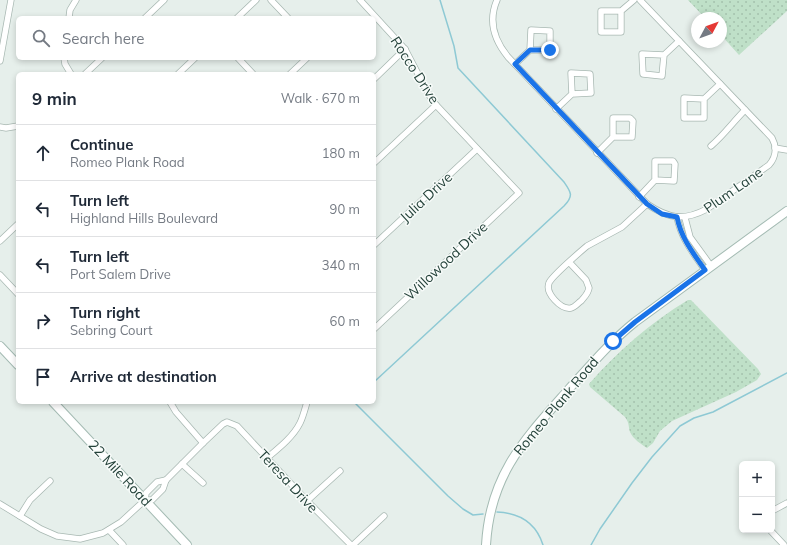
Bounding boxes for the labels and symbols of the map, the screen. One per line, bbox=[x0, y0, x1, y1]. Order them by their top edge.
north arrow bbox=[691, 12, 727, 48]
street label: Rocco Drive bbox=[387, 33, 443, 107]
route end bbox=[541, 41, 559, 59]
street label: Plum Lane bbox=[700, 163, 766, 217]
street label: Julia Drive bbox=[396, 168, 456, 226]
street label: Willowood Drive bbox=[401, 218, 491, 304]
route start bbox=[604, 332, 622, 350]
street label: Romeo Plank Road bbox=[509, 353, 603, 459]
street label: 22 Mile Road bbox=[85, 436, 155, 510]
street label: Teresa Drive bbox=[254, 445, 322, 517]

